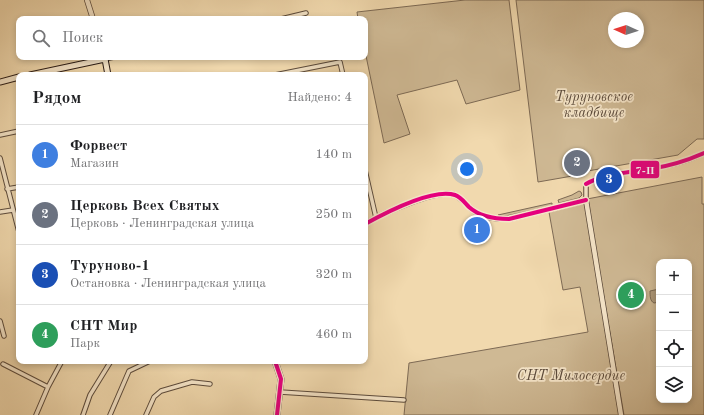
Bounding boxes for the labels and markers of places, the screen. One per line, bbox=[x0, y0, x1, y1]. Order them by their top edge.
pin: 2 bbox=[564, 148, 590, 178]
pin: 3 bbox=[596, 165, 622, 195]
pin: 1 bbox=[464, 215, 490, 245]
pin: 4 bbox=[618, 280, 644, 310]

